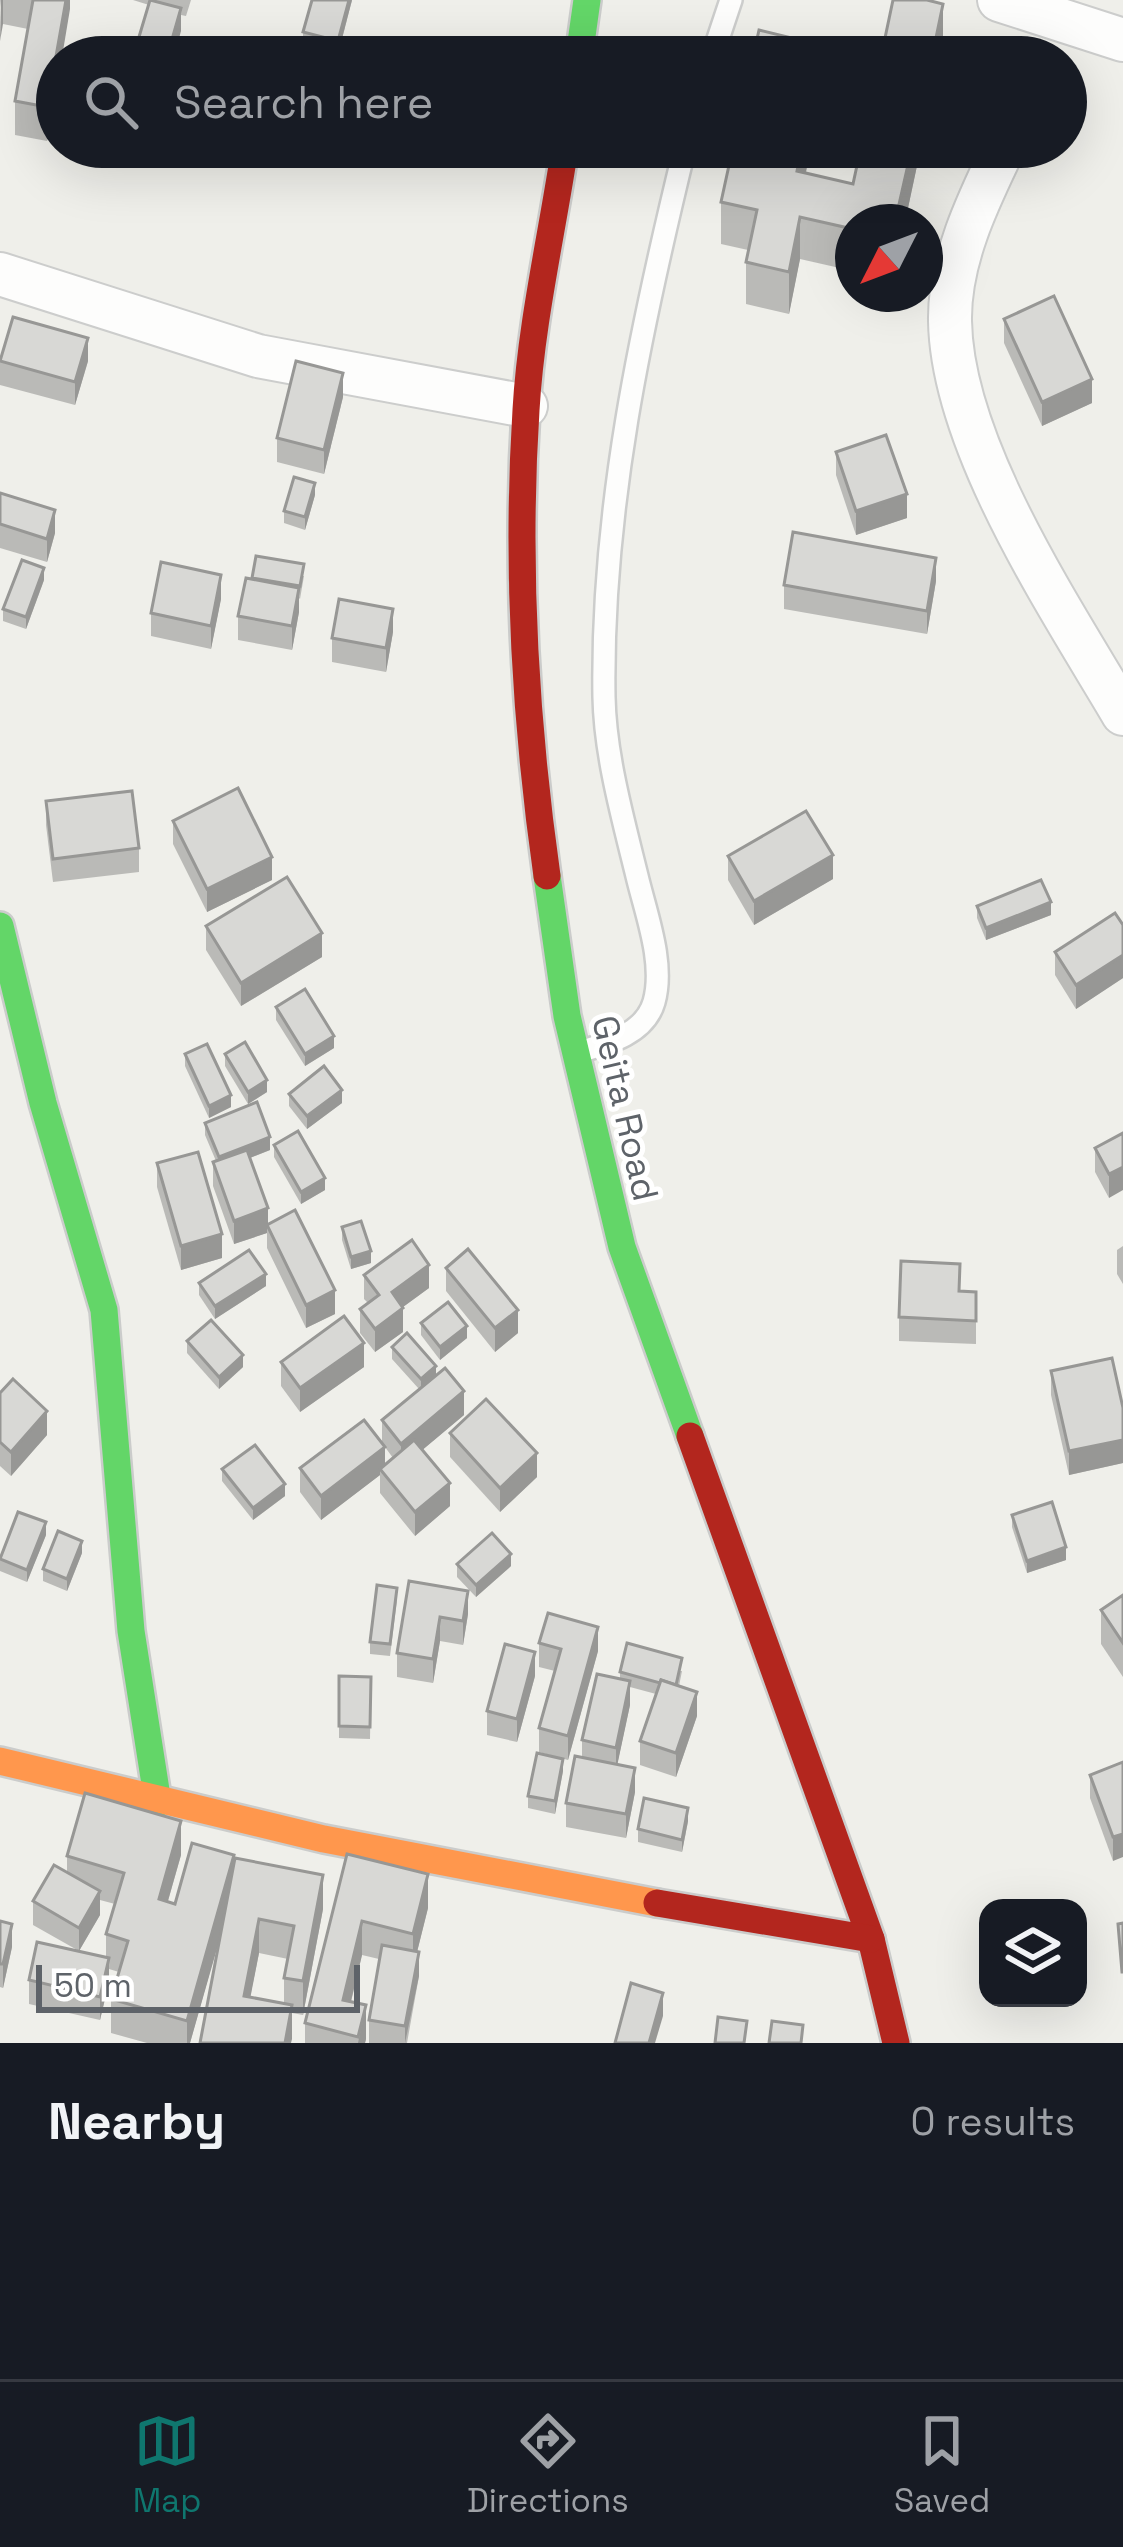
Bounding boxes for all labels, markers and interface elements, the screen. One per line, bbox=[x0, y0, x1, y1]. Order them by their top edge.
search box bbox=[36, 36, 1087, 168]
icon: search bbox=[78, 69, 144, 135]
text: Search here bbox=[174, 74, 433, 131]
north arrow bbox=[835, 204, 943, 312]
street label: Geita Road bbox=[581, 1011, 669, 1205]
map controls bbox=[979, 1899, 1087, 2007]
button: layers bbox=[979, 1899, 1087, 2007]
scale bar bbox=[36, 1959, 360, 2012]
text: 50 m bbox=[54, 1965, 132, 2007]
text: Nearby bbox=[48, 2089, 225, 2154]
text: 0 results bbox=[910, 2097, 1075, 2146]
tab: Map bbox=[133, 2408, 201, 2522]
tab: Directions bbox=[467, 2408, 629, 2522]
tab: Saved bbox=[894, 2408, 990, 2522]

